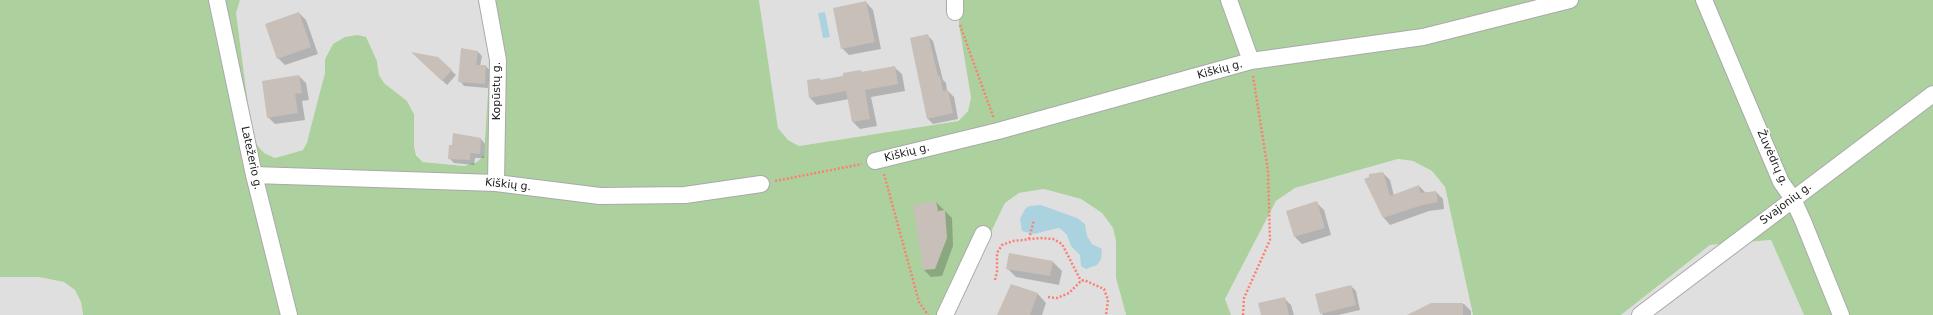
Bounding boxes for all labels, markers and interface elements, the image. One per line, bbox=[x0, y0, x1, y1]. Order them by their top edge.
street label: Kiškių g. bbox=[1196, 58, 1244, 82]
street label: Kopūstų g. bbox=[490, 62, 504, 120]
street label: Latežerio g. bbox=[238, 125, 264, 191]
street label: Žuvėdrų g. bbox=[1754, 128, 1790, 188]
street label: Kiškių g. bbox=[883, 141, 931, 165]
street label: Kiškių g. bbox=[484, 176, 532, 194]
street label: Svajonių g. bbox=[1758, 180, 1814, 228]

